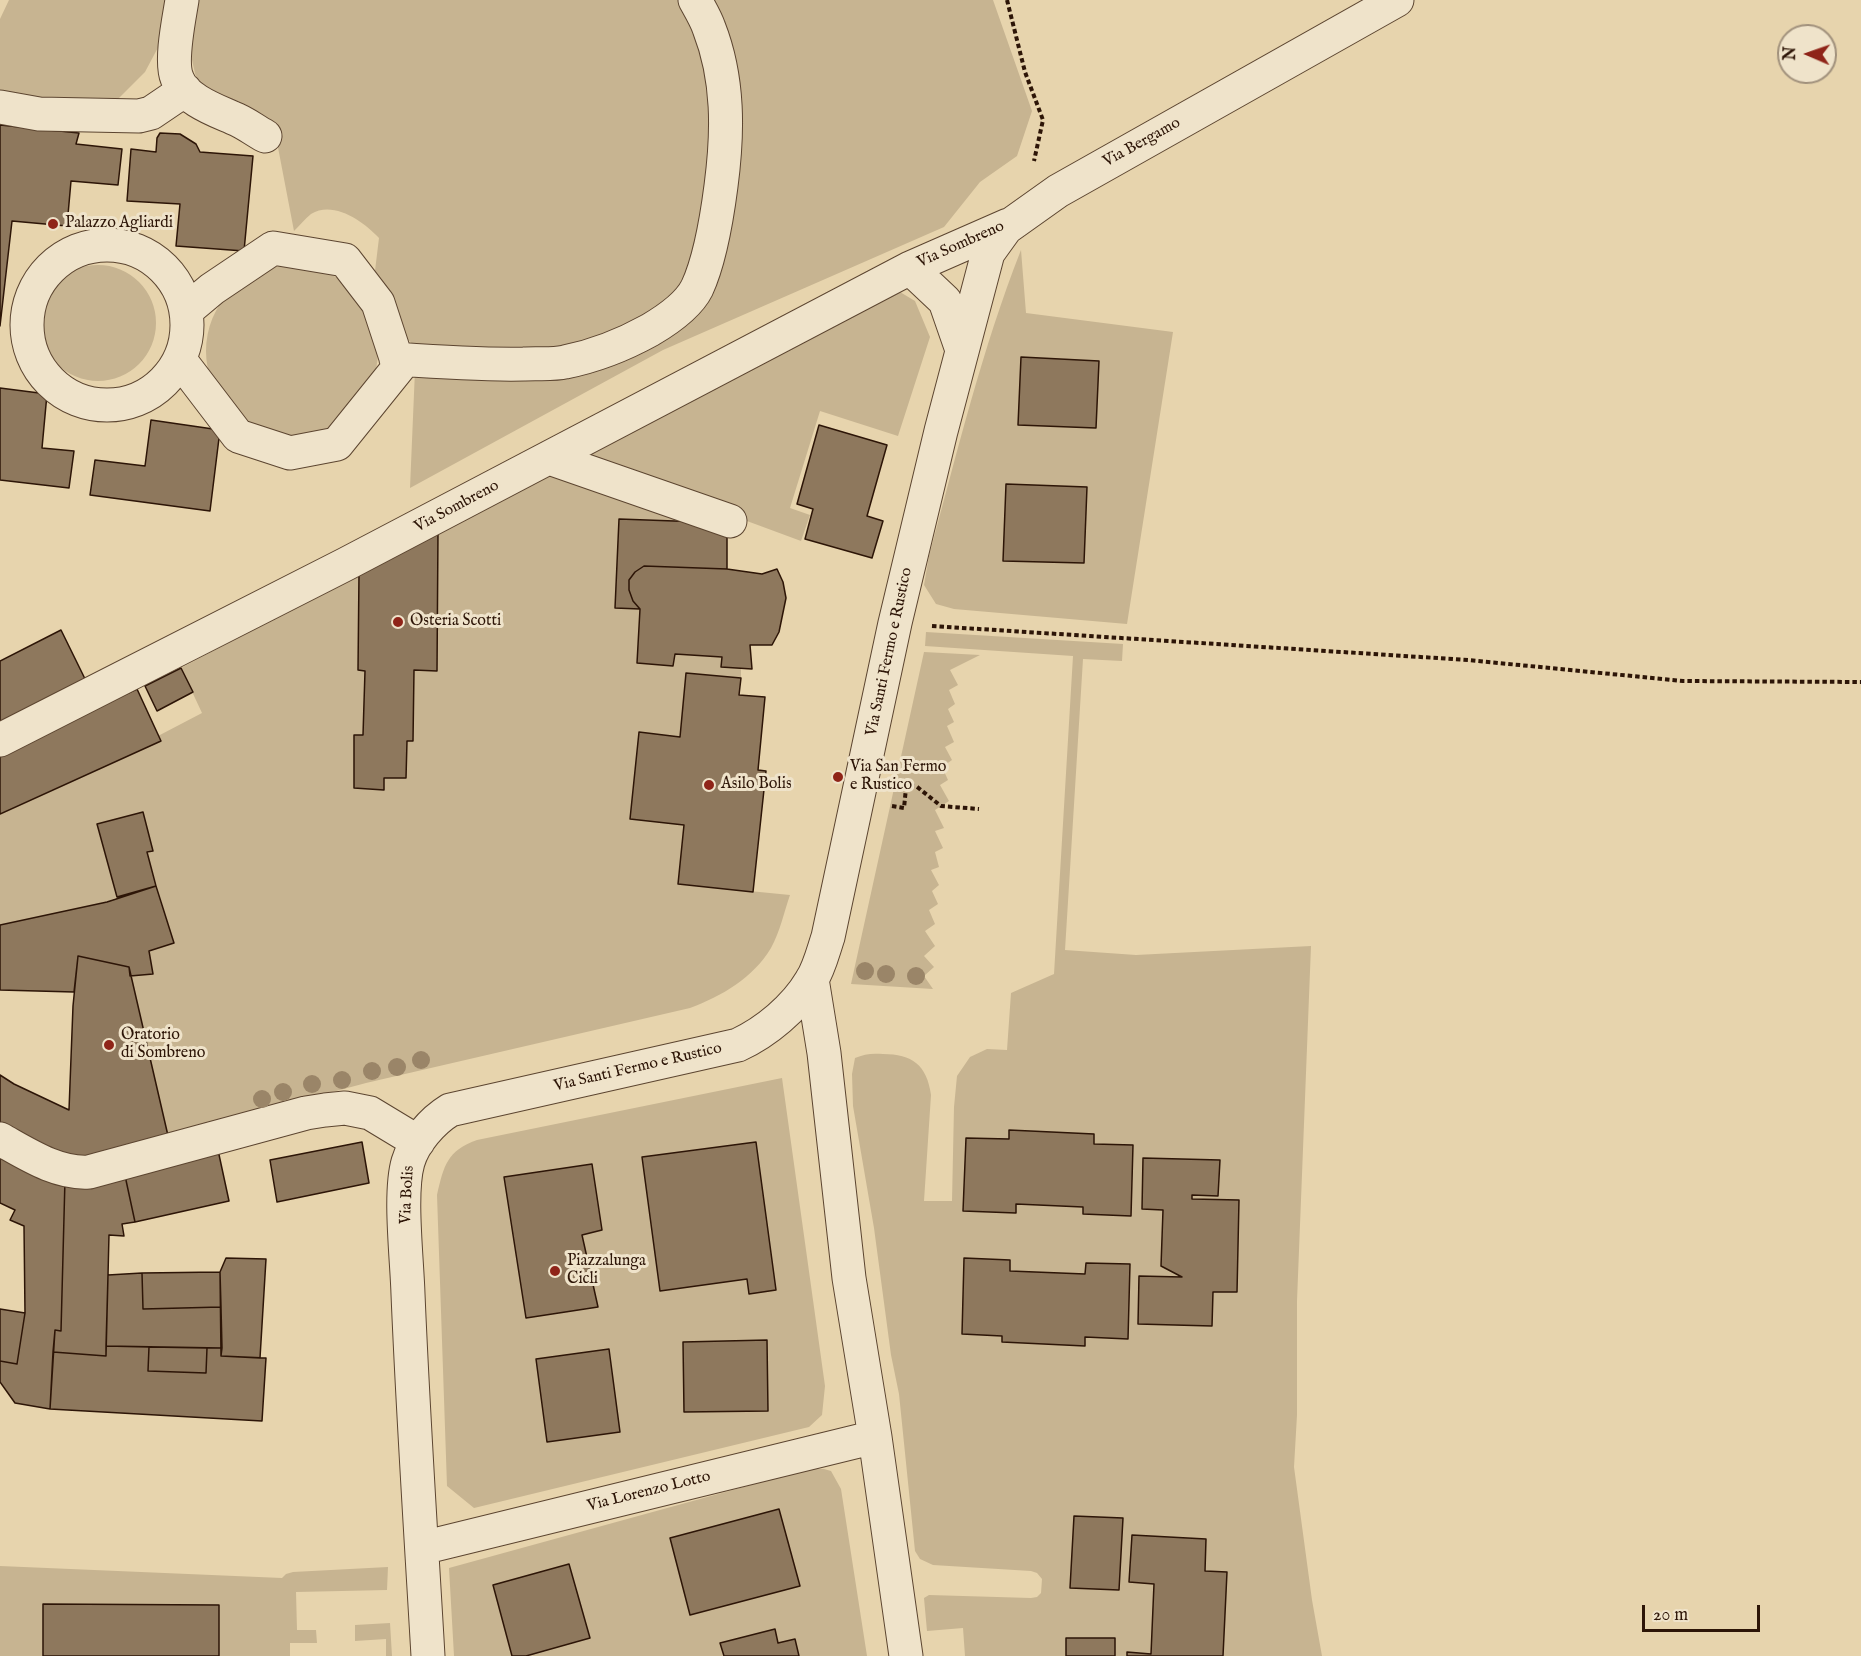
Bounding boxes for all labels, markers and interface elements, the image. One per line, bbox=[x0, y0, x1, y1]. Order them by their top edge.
north arrow bbox=[1777, 24, 1837, 84]
text: N bbox=[1781, 46, 1801, 61]
street label: Via Bergamo bbox=[1100, 114, 1184, 172]
place label: Palazzo Agliardi bbox=[65, 214, 173, 234]
marker: Palazzo Agliardi bbox=[46, 217, 60, 231]
street label: Via Sombreno bbox=[915, 217, 1007, 273]
street label: Via Sombreno bbox=[411, 477, 503, 537]
street label: Via Santi Fermo e Rustico bbox=[863, 566, 917, 738]
place label: Osteria Scotti bbox=[410, 612, 501, 632]
marker: Osteria Scotti bbox=[391, 615, 405, 629]
place label: Via San Fermo e Rustico bbox=[850, 758, 946, 796]
marker: Via San Fermo e Rustico bbox=[831, 770, 845, 784]
place label: Asilo Bolis bbox=[721, 775, 792, 795]
marker: Asilo Bolis bbox=[702, 778, 716, 792]
place label: Oratorio di Sombreno bbox=[121, 1026, 205, 1064]
marker: Oratorio di Sombreno bbox=[102, 1038, 116, 1052]
street label: Via Santi Fermo e Rustico bbox=[552, 1039, 724, 1097]
street label: Via Bolis bbox=[397, 1165, 419, 1225]
place label: Piazzalunga Cicli bbox=[567, 1252, 646, 1290]
marker: Piazzalunga Cicli bbox=[548, 1264, 562, 1278]
street label: Via Lorenzo Lotto bbox=[585, 1467, 713, 1517]
scale bar bbox=[1645, 1593, 1764, 1631]
text: 20 m bbox=[1653, 1604, 1688, 1627]

